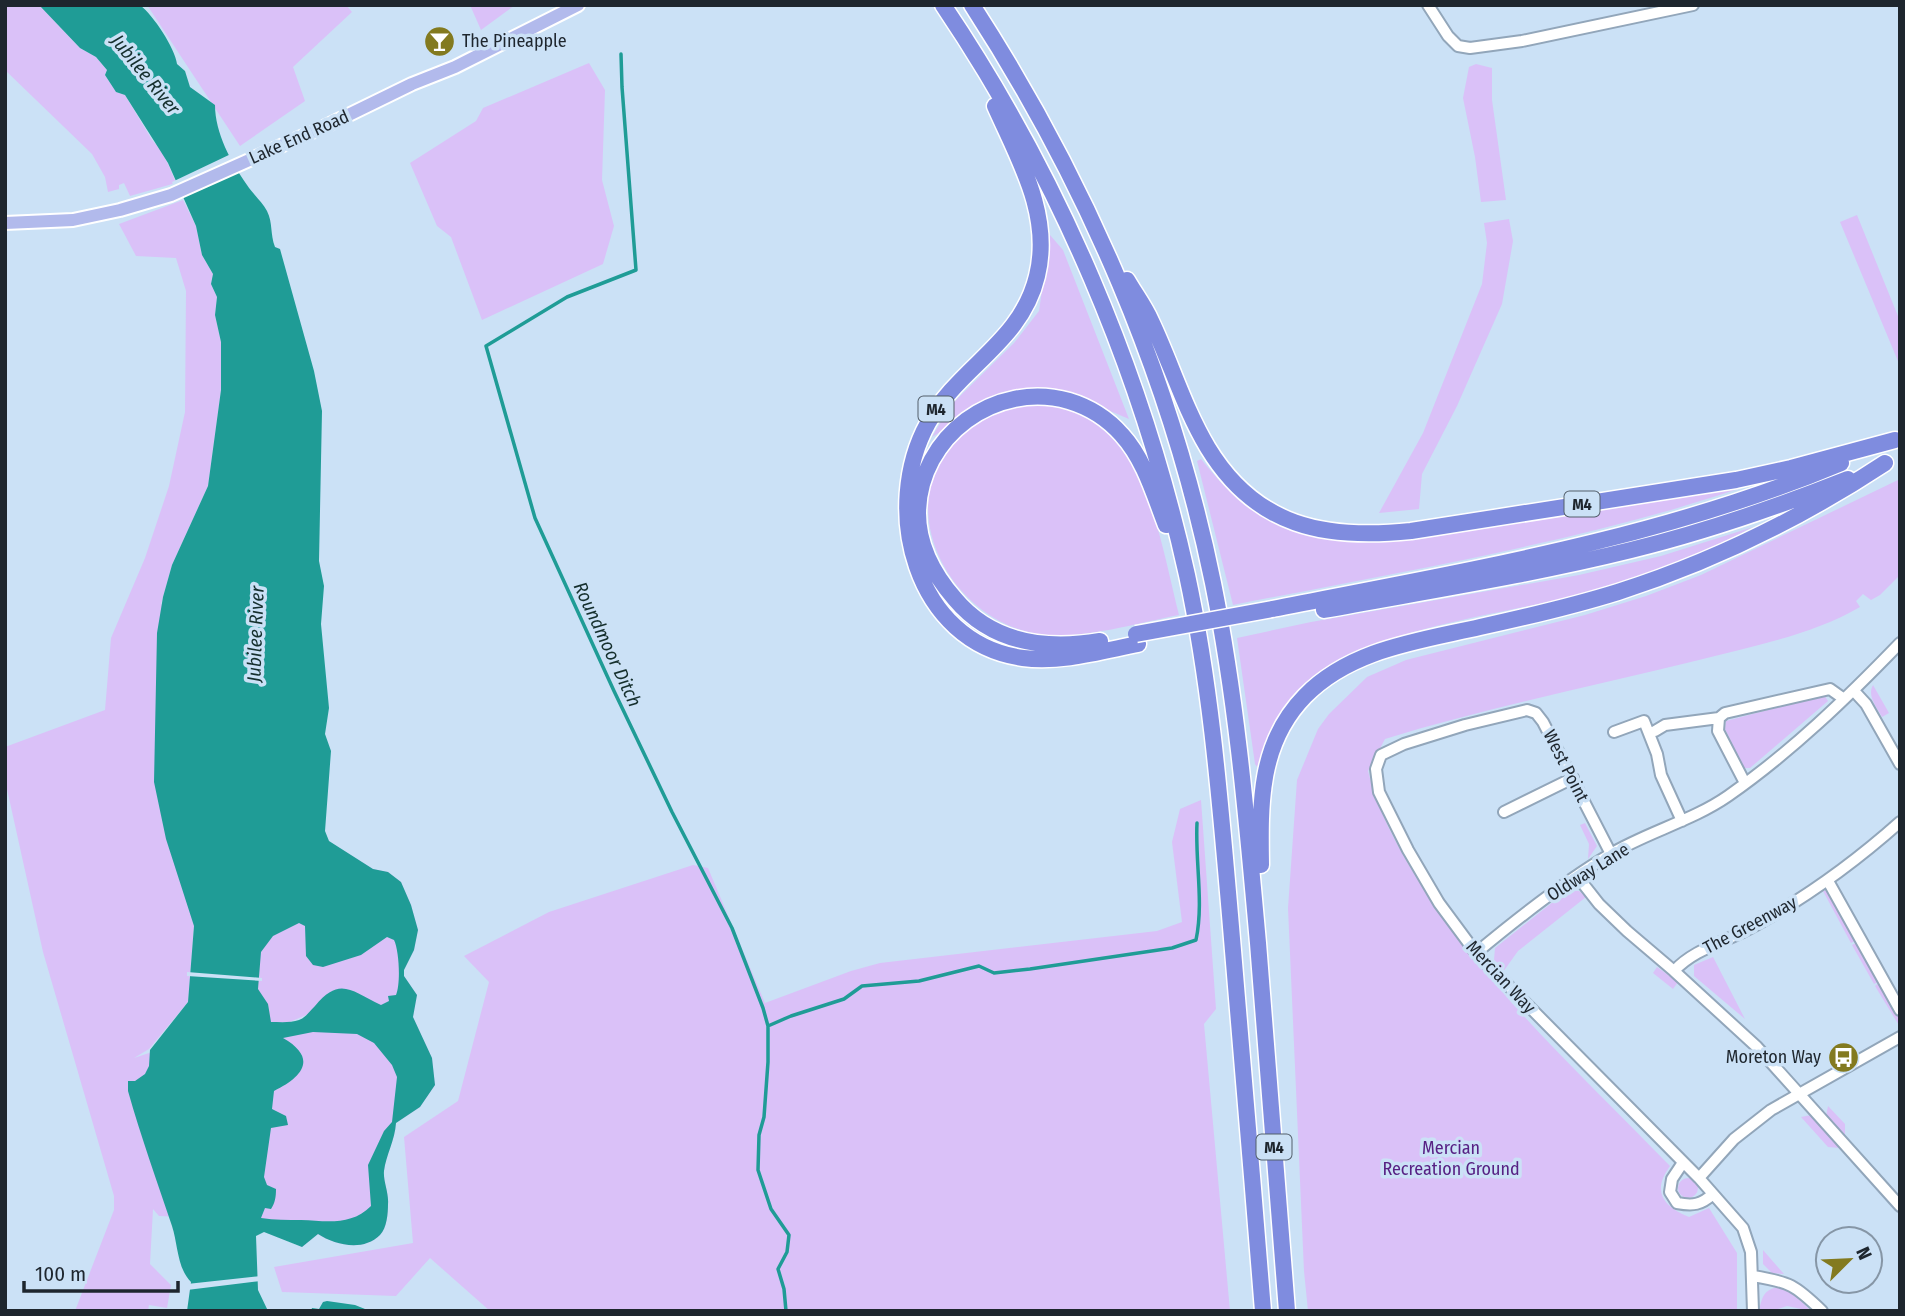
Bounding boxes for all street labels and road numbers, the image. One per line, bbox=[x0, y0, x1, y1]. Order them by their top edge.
street label: Lake End Road bbox=[246, 105, 352, 169]
road number: M4 bbox=[918, 396, 954, 422]
road number: M4 bbox=[1564, 491, 1600, 516]
street label: West Point bbox=[1538, 726, 1594, 806]
street label: Oldway Lane bbox=[1543, 838, 1633, 906]
street label: The Greenway bbox=[1700, 891, 1800, 959]
street label: Mercian Way bbox=[1462, 936, 1540, 1018]
road number: M4 bbox=[1256, 1134, 1292, 1160]

